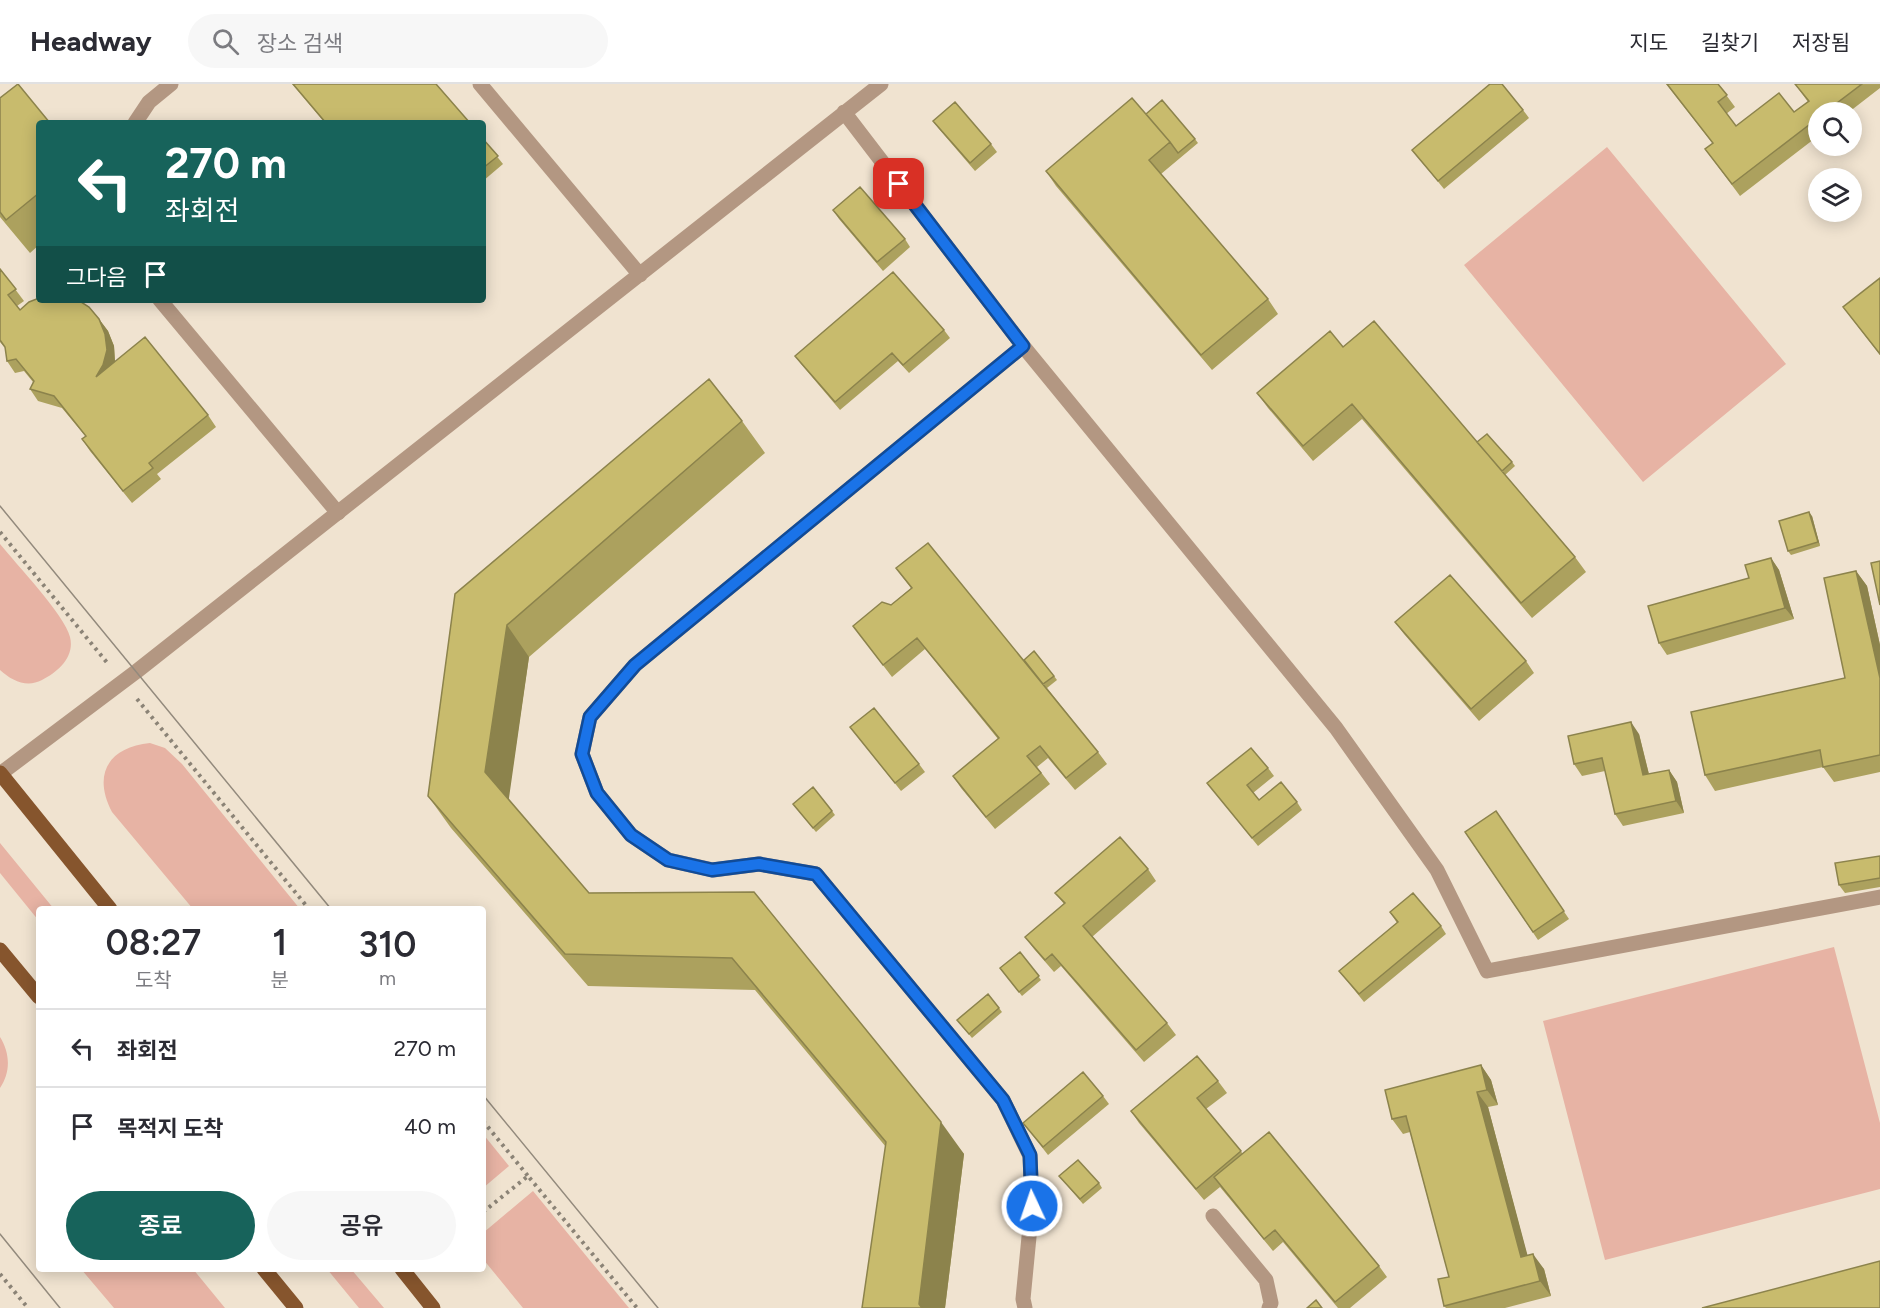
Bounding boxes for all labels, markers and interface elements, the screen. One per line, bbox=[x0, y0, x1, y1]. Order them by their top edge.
search box bbox=[188, 14, 608, 68]
text: Headway bbox=[30, 24, 152, 58]
icon: search bbox=[209, 25, 242, 58]
text: 장소 검색 bbox=[257, 30, 343, 57]
text: 지도 bbox=[1629, 30, 1668, 55]
text: 길찾기 bbox=[1701, 30, 1759, 55]
text: 저장됨 bbox=[1792, 30, 1850, 55]
map controls bbox=[1808, 102, 1862, 222]
button: search bbox=[1808, 102, 1862, 156]
text: 270 m bbox=[165, 138, 287, 189]
icon: left bbox=[66, 144, 144, 222]
pin bbox=[873, 158, 924, 209]
icon: arrive bbox=[882, 167, 915, 200]
button: layers bbox=[1808, 168, 1862, 222]
text: 좌회전 bbox=[165, 194, 240, 227]
icon: arrive bbox=[139, 258, 172, 291]
text: 그다음 bbox=[66, 264, 127, 291]
text: 08:27 bbox=[105, 921, 201, 964]
text: 1 bbox=[272, 921, 287, 964]
text: 310 bbox=[358, 923, 417, 966]
text: m bbox=[379, 966, 396, 990]
text: 도착 bbox=[135, 968, 172, 992]
text: 분 bbox=[271, 968, 289, 992]
icon: left bbox=[66, 1032, 99, 1065]
text: 270 m bbox=[394, 1035, 456, 1062]
text: 좌회전 bbox=[117, 1037, 178, 1064]
icon: arrive bbox=[66, 1110, 99, 1143]
text: 40 m bbox=[404, 1113, 456, 1140]
text: 목적지 도착 bbox=[117, 1115, 223, 1142]
position arrow bbox=[1000, 1174, 1064, 1238]
button: 종료 bbox=[66, 1191, 255, 1260]
button: 공유 bbox=[267, 1191, 456, 1260]

